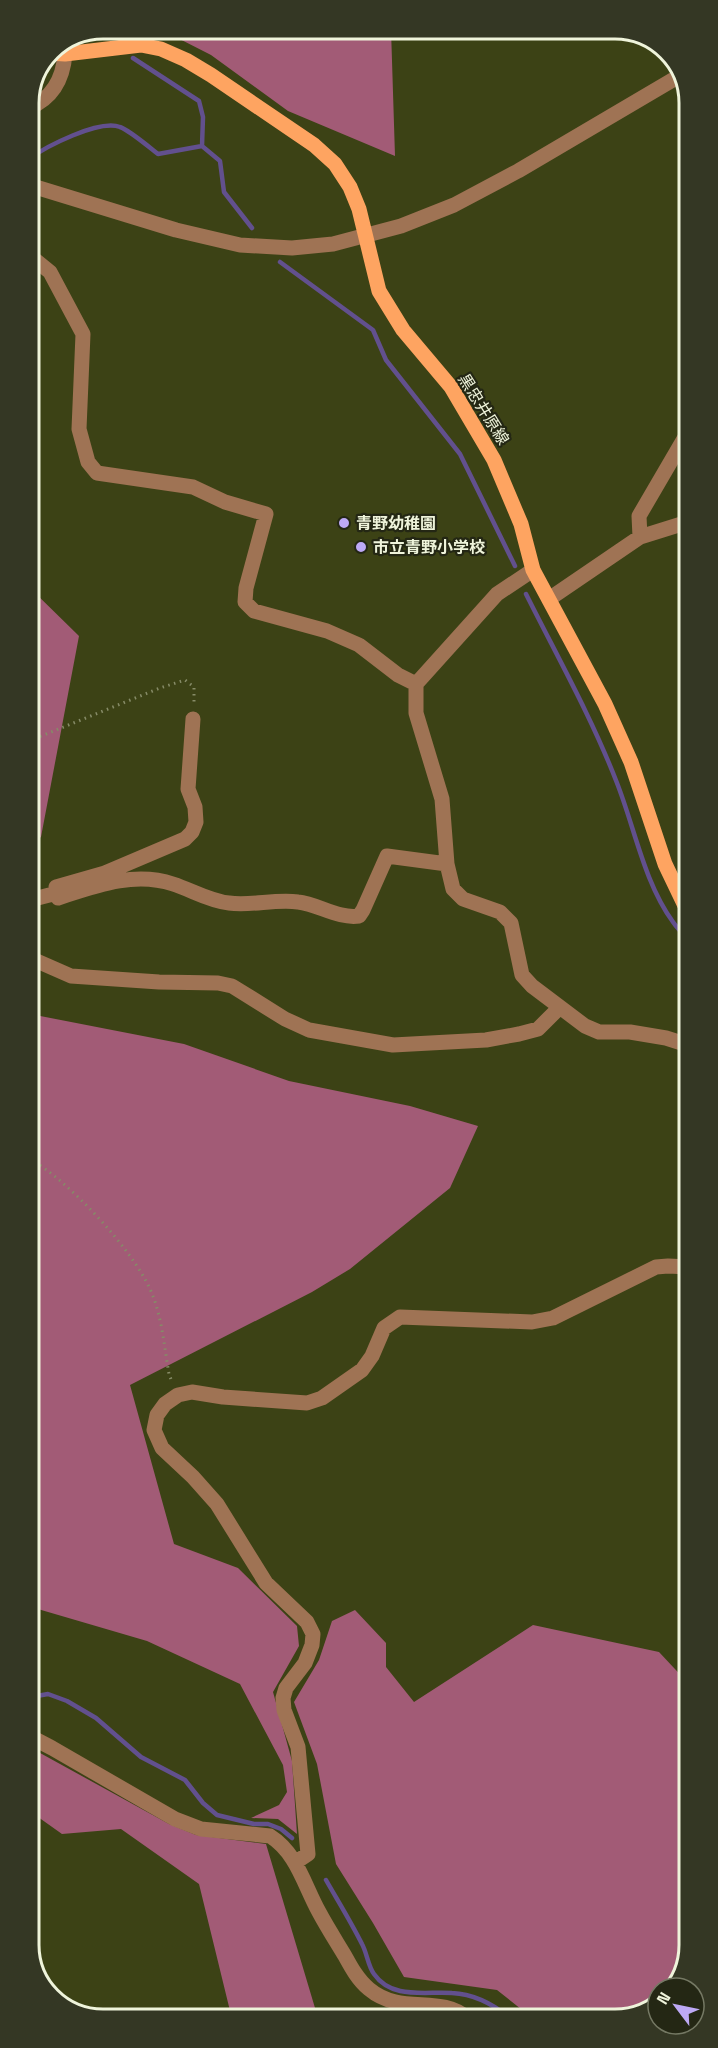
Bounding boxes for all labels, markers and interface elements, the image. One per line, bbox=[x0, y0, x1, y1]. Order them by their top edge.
street label: 黒忠井原線 bbox=[453, 370, 514, 449]
place label: 青野幼稚園 bbox=[356, 513, 436, 534]
marker: 青野幼稚園 bbox=[337, 516, 351, 530]
place label: 市立青野小学校 bbox=[373, 537, 485, 558]
marker: 市立青野小学校 bbox=[354, 540, 368, 554]
north arrow bbox=[646, 1976, 706, 2036]
text: N bbox=[652, 1988, 675, 2008]

